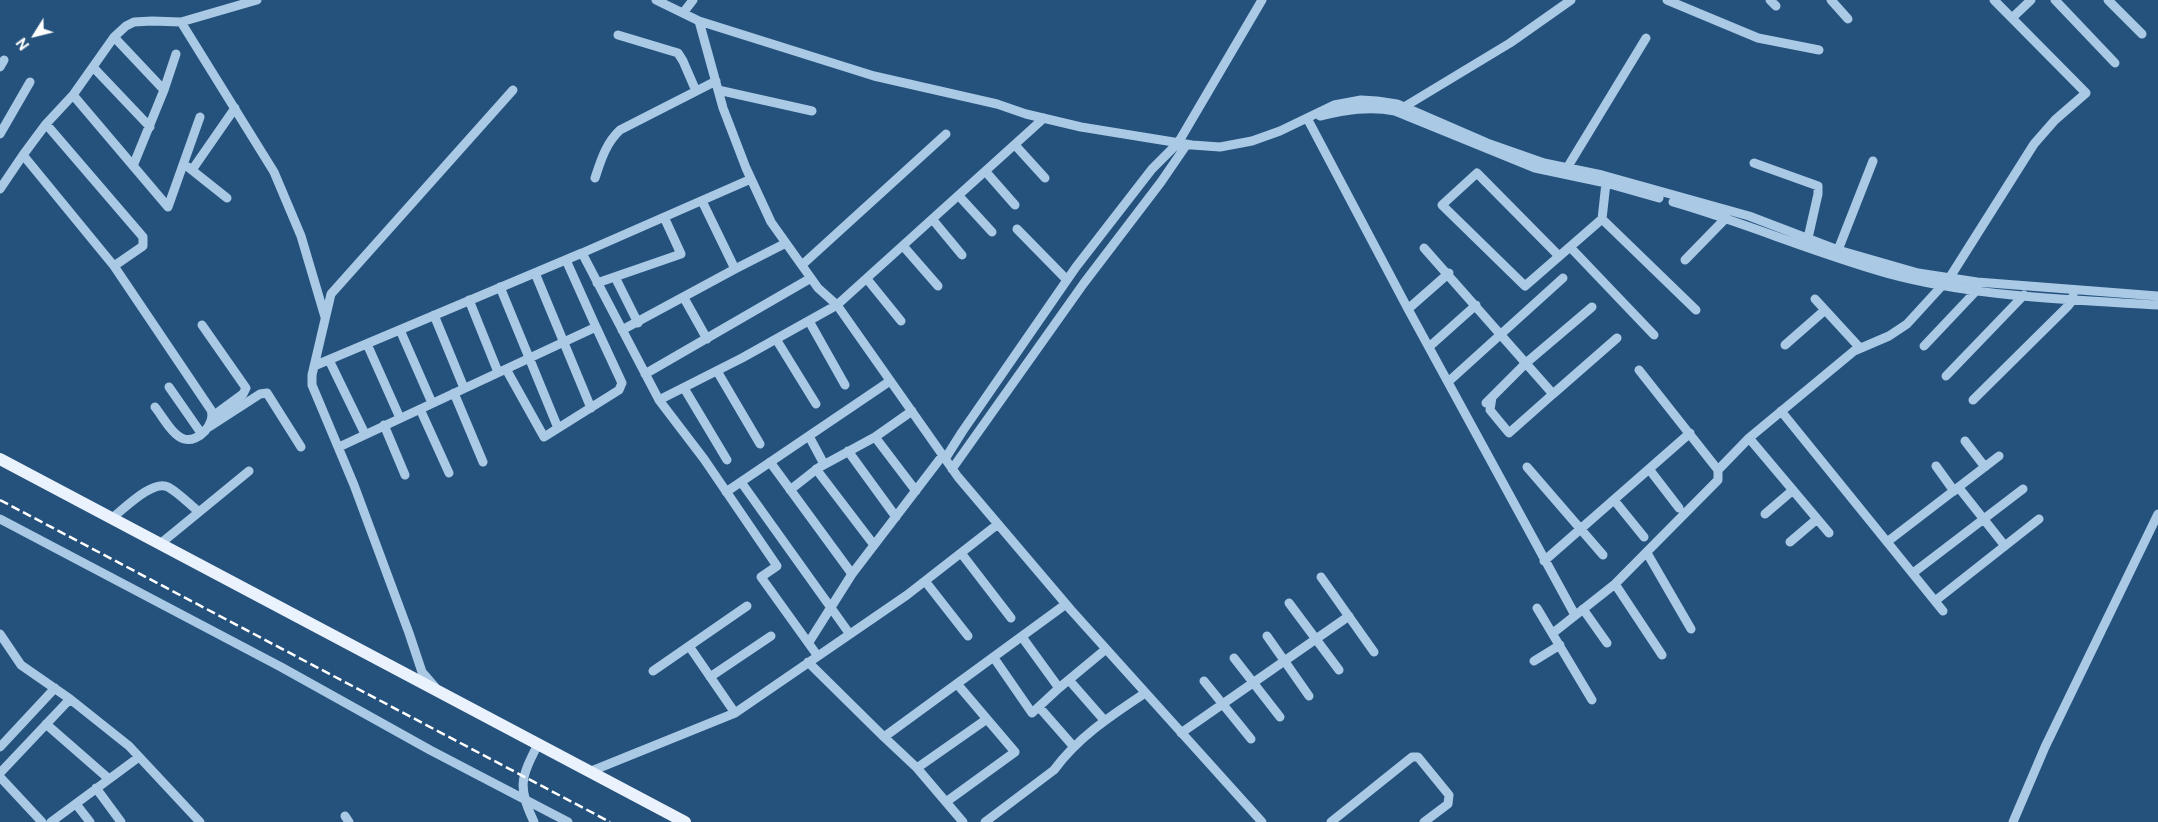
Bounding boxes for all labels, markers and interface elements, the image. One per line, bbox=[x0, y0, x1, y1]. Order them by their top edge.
north arrow bbox=[10, 10, 60, 60]
text: N bbox=[13, 35, 33, 53]

